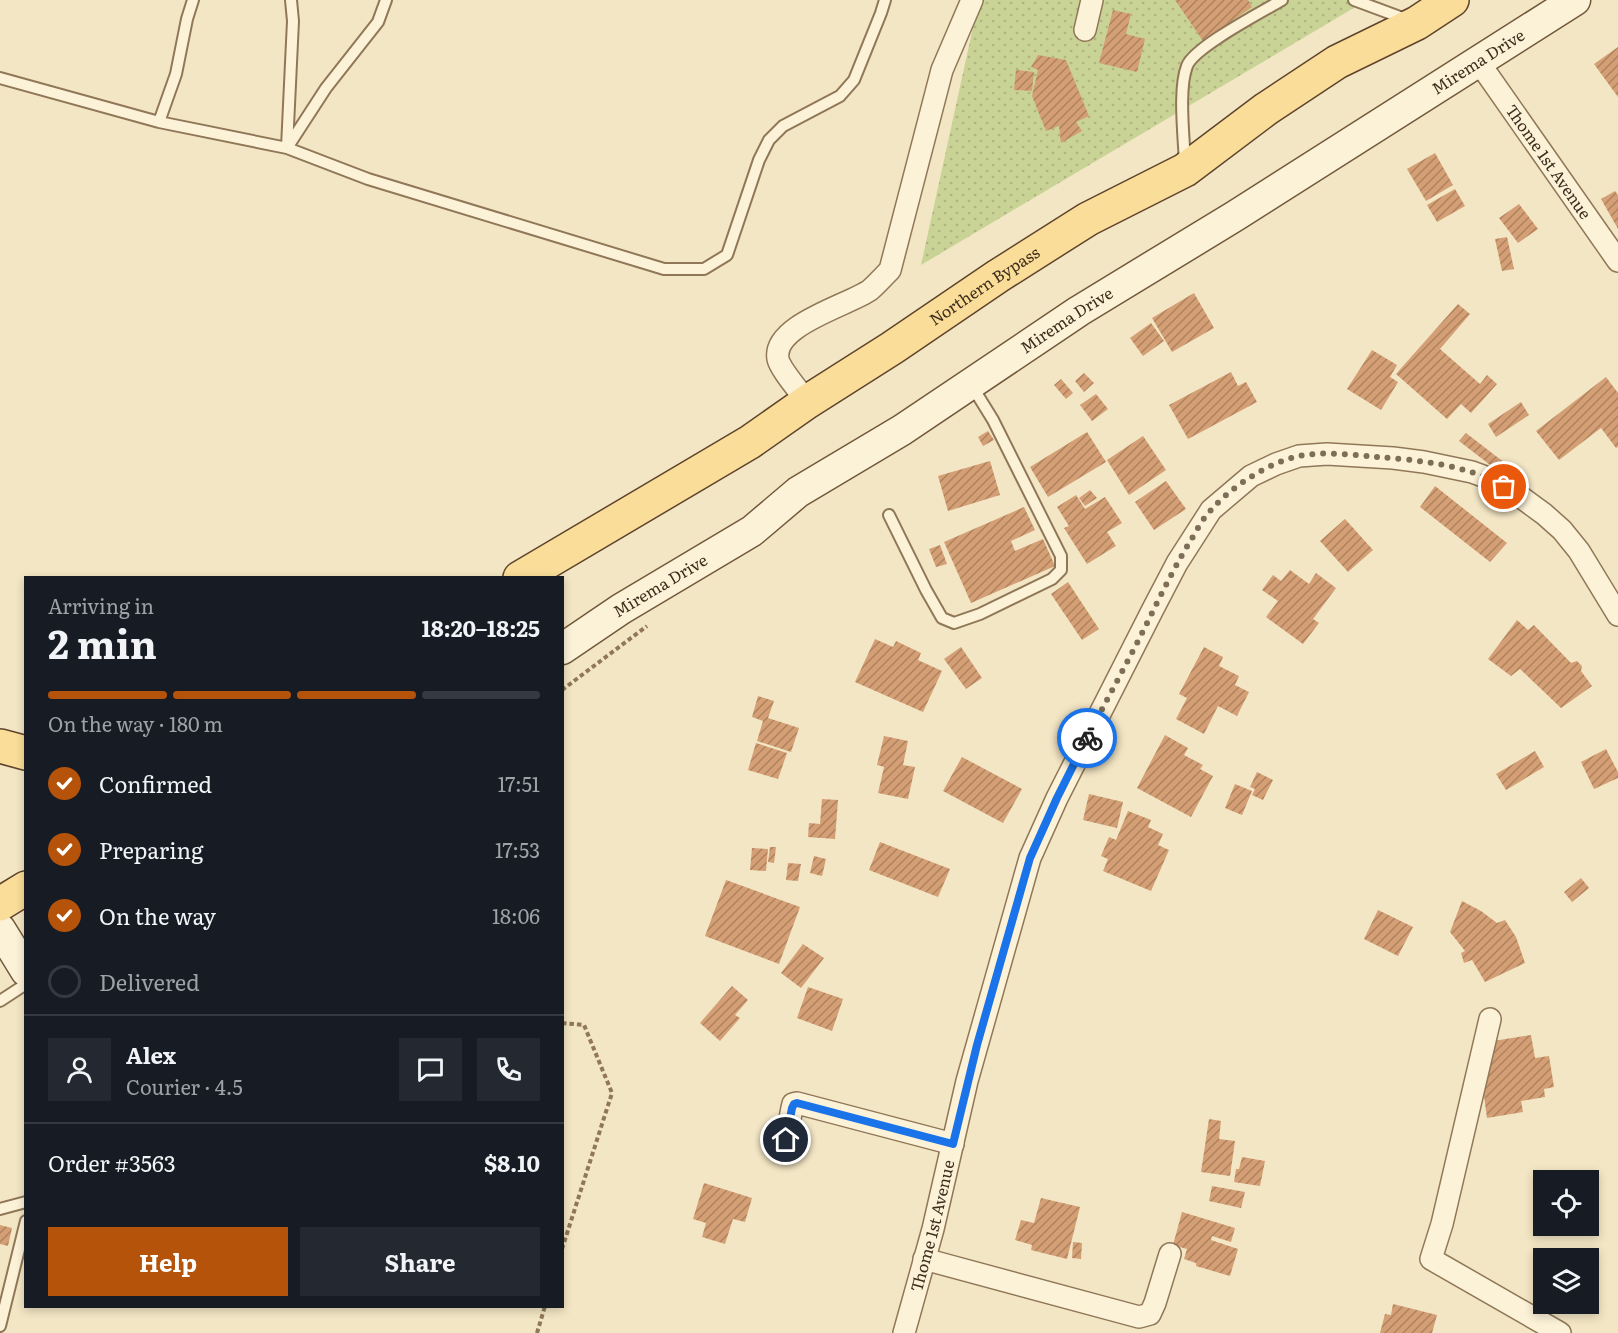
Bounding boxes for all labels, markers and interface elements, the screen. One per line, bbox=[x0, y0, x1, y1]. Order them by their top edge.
street label: Mirema Drive bbox=[1426, 22, 1529, 99]
street label: Thome 1st Avenue bbox=[1501, 99, 1598, 224]
street label: Northern Bypass bbox=[924, 240, 1044, 330]
street label: Mirema Drive bbox=[1015, 280, 1117, 358]
pin bbox=[1478, 461, 1529, 512]
icon: bag bbox=[1487, 470, 1520, 503]
street label: Mirema Drive bbox=[608, 547, 712, 622]
text: Arriving in bbox=[48, 590, 154, 620]
text: 18:20–18:25 bbox=[422, 611, 540, 644]
text: 2 min bbox=[48, 613, 157, 671]
text: On the way · 180 m bbox=[48, 708, 223, 738]
courier bbox=[1057, 708, 1117, 768]
icon: bike bbox=[1071, 722, 1104, 755]
icon: check bbox=[48, 767, 81, 800]
text: Confirmed bbox=[99, 767, 212, 800]
text: 17:51 bbox=[498, 768, 540, 798]
icon: check bbox=[48, 833, 81, 866]
text: Preparing bbox=[99, 833, 203, 866]
text: 17:53 bbox=[495, 834, 540, 864]
icon: check bbox=[48, 899, 81, 932]
text: On the way bbox=[99, 899, 216, 932]
text: 18:06 bbox=[492, 900, 540, 930]
text: Delivered bbox=[99, 965, 200, 998]
button: person bbox=[48, 1038, 111, 1101]
text: Alex bbox=[126, 1038, 176, 1071]
button: chat bbox=[399, 1038, 462, 1101]
button: phone bbox=[477, 1038, 540, 1101]
text: Courier · 4.5 bbox=[126, 1071, 243, 1101]
pin bbox=[760, 1114, 811, 1165]
icon: home bbox=[769, 1123, 802, 1156]
text: Order #3563 bbox=[48, 1146, 176, 1179]
text: $8.10 bbox=[484, 1146, 540, 1179]
street label: Thome 1st Avenue bbox=[903, 1157, 960, 1294]
map controls bbox=[1533, 1170, 1599, 1314]
button: locate bbox=[1533, 1170, 1599, 1236]
button: Help bbox=[48, 1227, 288, 1296]
button: Share bbox=[300, 1227, 540, 1296]
button: layers bbox=[1533, 1248, 1599, 1314]

